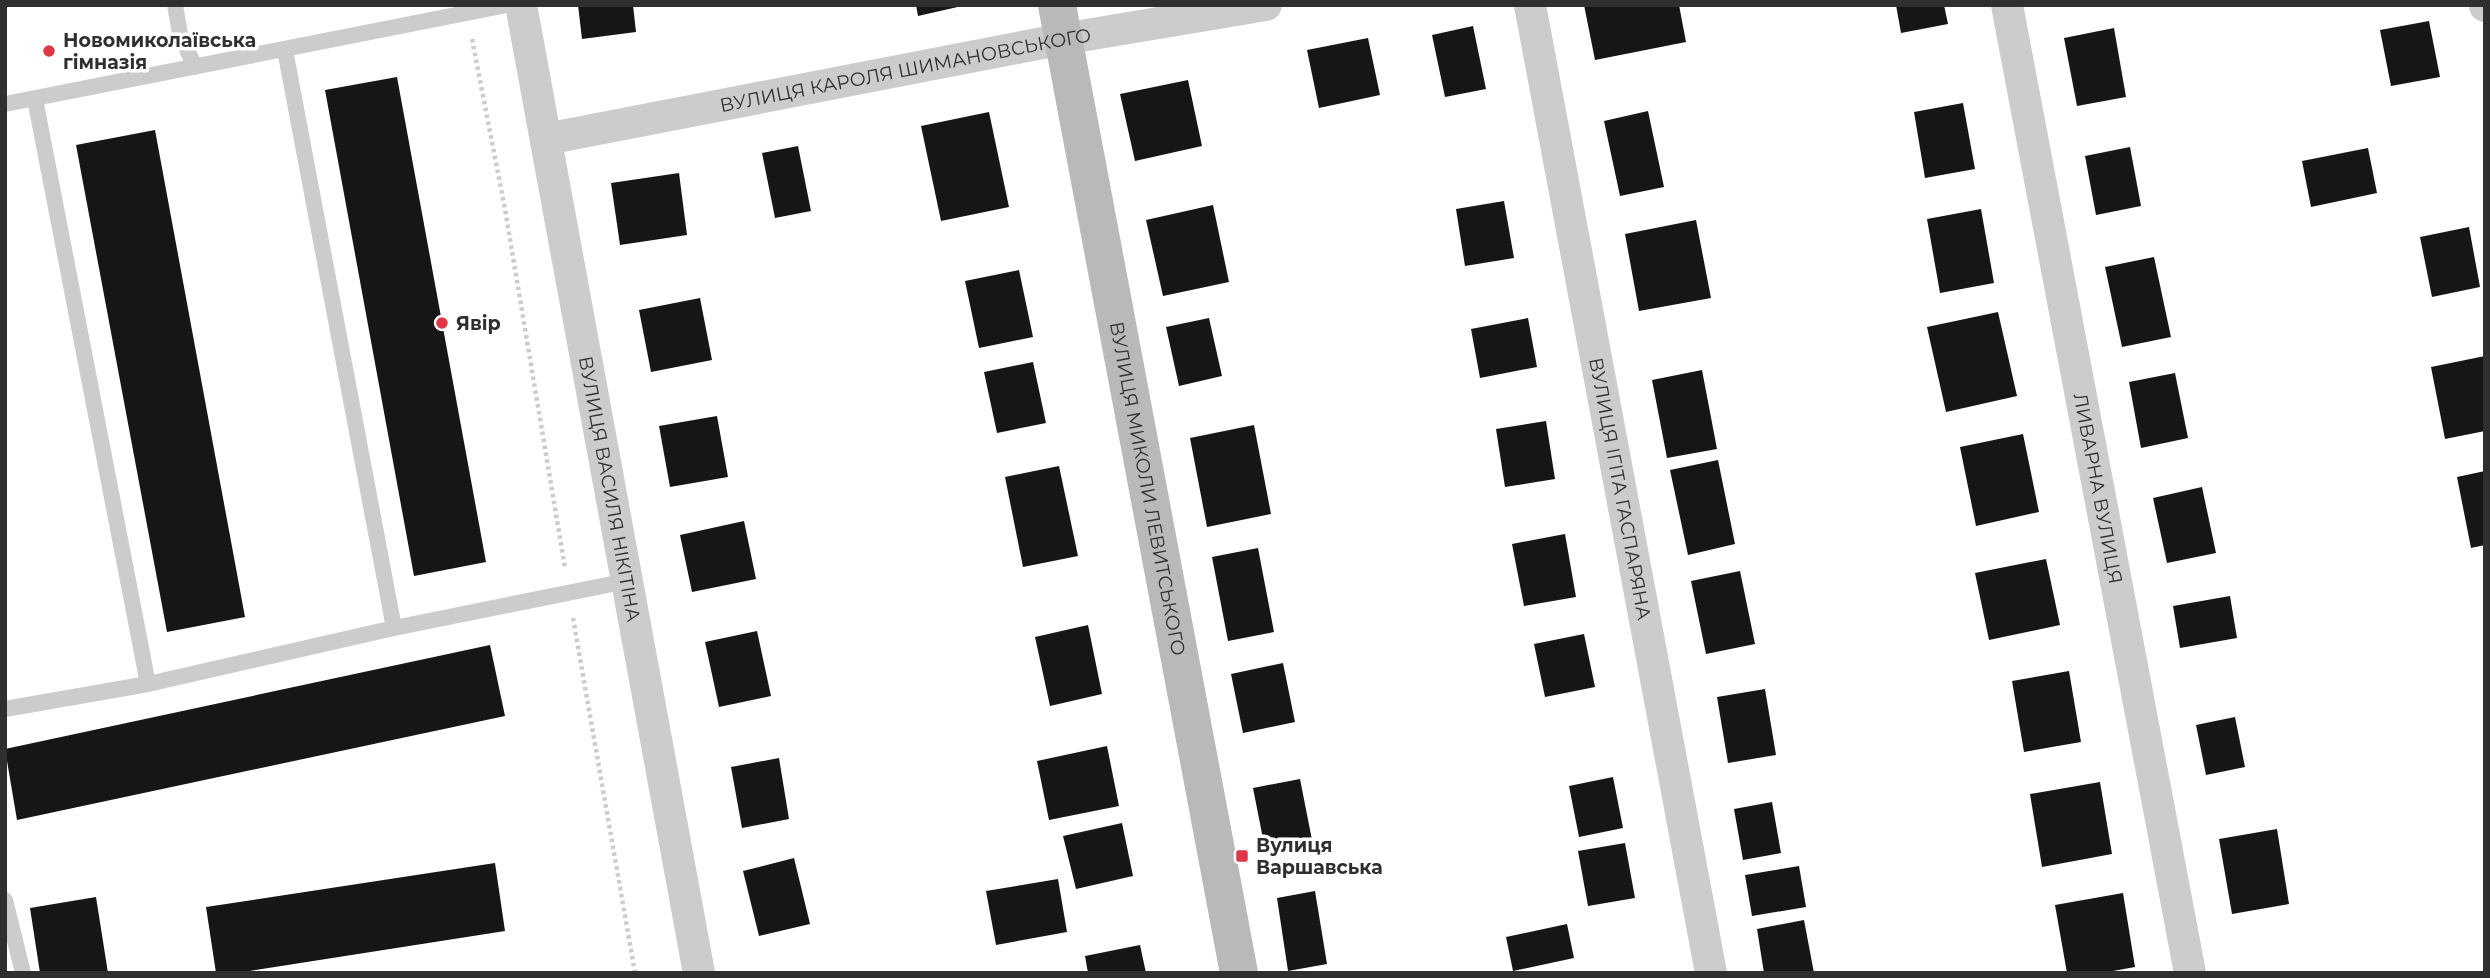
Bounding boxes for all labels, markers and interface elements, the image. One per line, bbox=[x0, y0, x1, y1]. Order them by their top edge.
street label: ВУЛИЦЯ КАРОЛЯ ШИМАНОВСЬКОГО bbox=[718, 23, 1093, 117]
place label: Новомиколаївська гімназія bbox=[63, 29, 256, 74]
marker: Новомиколаївська гімназія bbox=[41, 43, 57, 59]
place label: Явір bbox=[456, 312, 501, 335]
marker: Явір bbox=[434, 315, 450, 331]
street label: ВУЛИЦЯ МИКОЛИ ЛЕВИТСЬКОГО bbox=[1105, 320, 1190, 658]
street label: ВУЛИЦЯ ВАСИЛЯ НІКІТІНА bbox=[574, 354, 645, 624]
street label: ВУЛИЦЯ ІГІТА ГАСПАРЯНА bbox=[1584, 356, 1656, 622]
street label: ЛИВАРНА ВУЛИЦЯ bbox=[2069, 391, 2127, 586]
place label: Вулиця Варшавська bbox=[1256, 834, 1383, 879]
marker: Вулиця Варшавська bbox=[1234, 848, 1250, 864]

